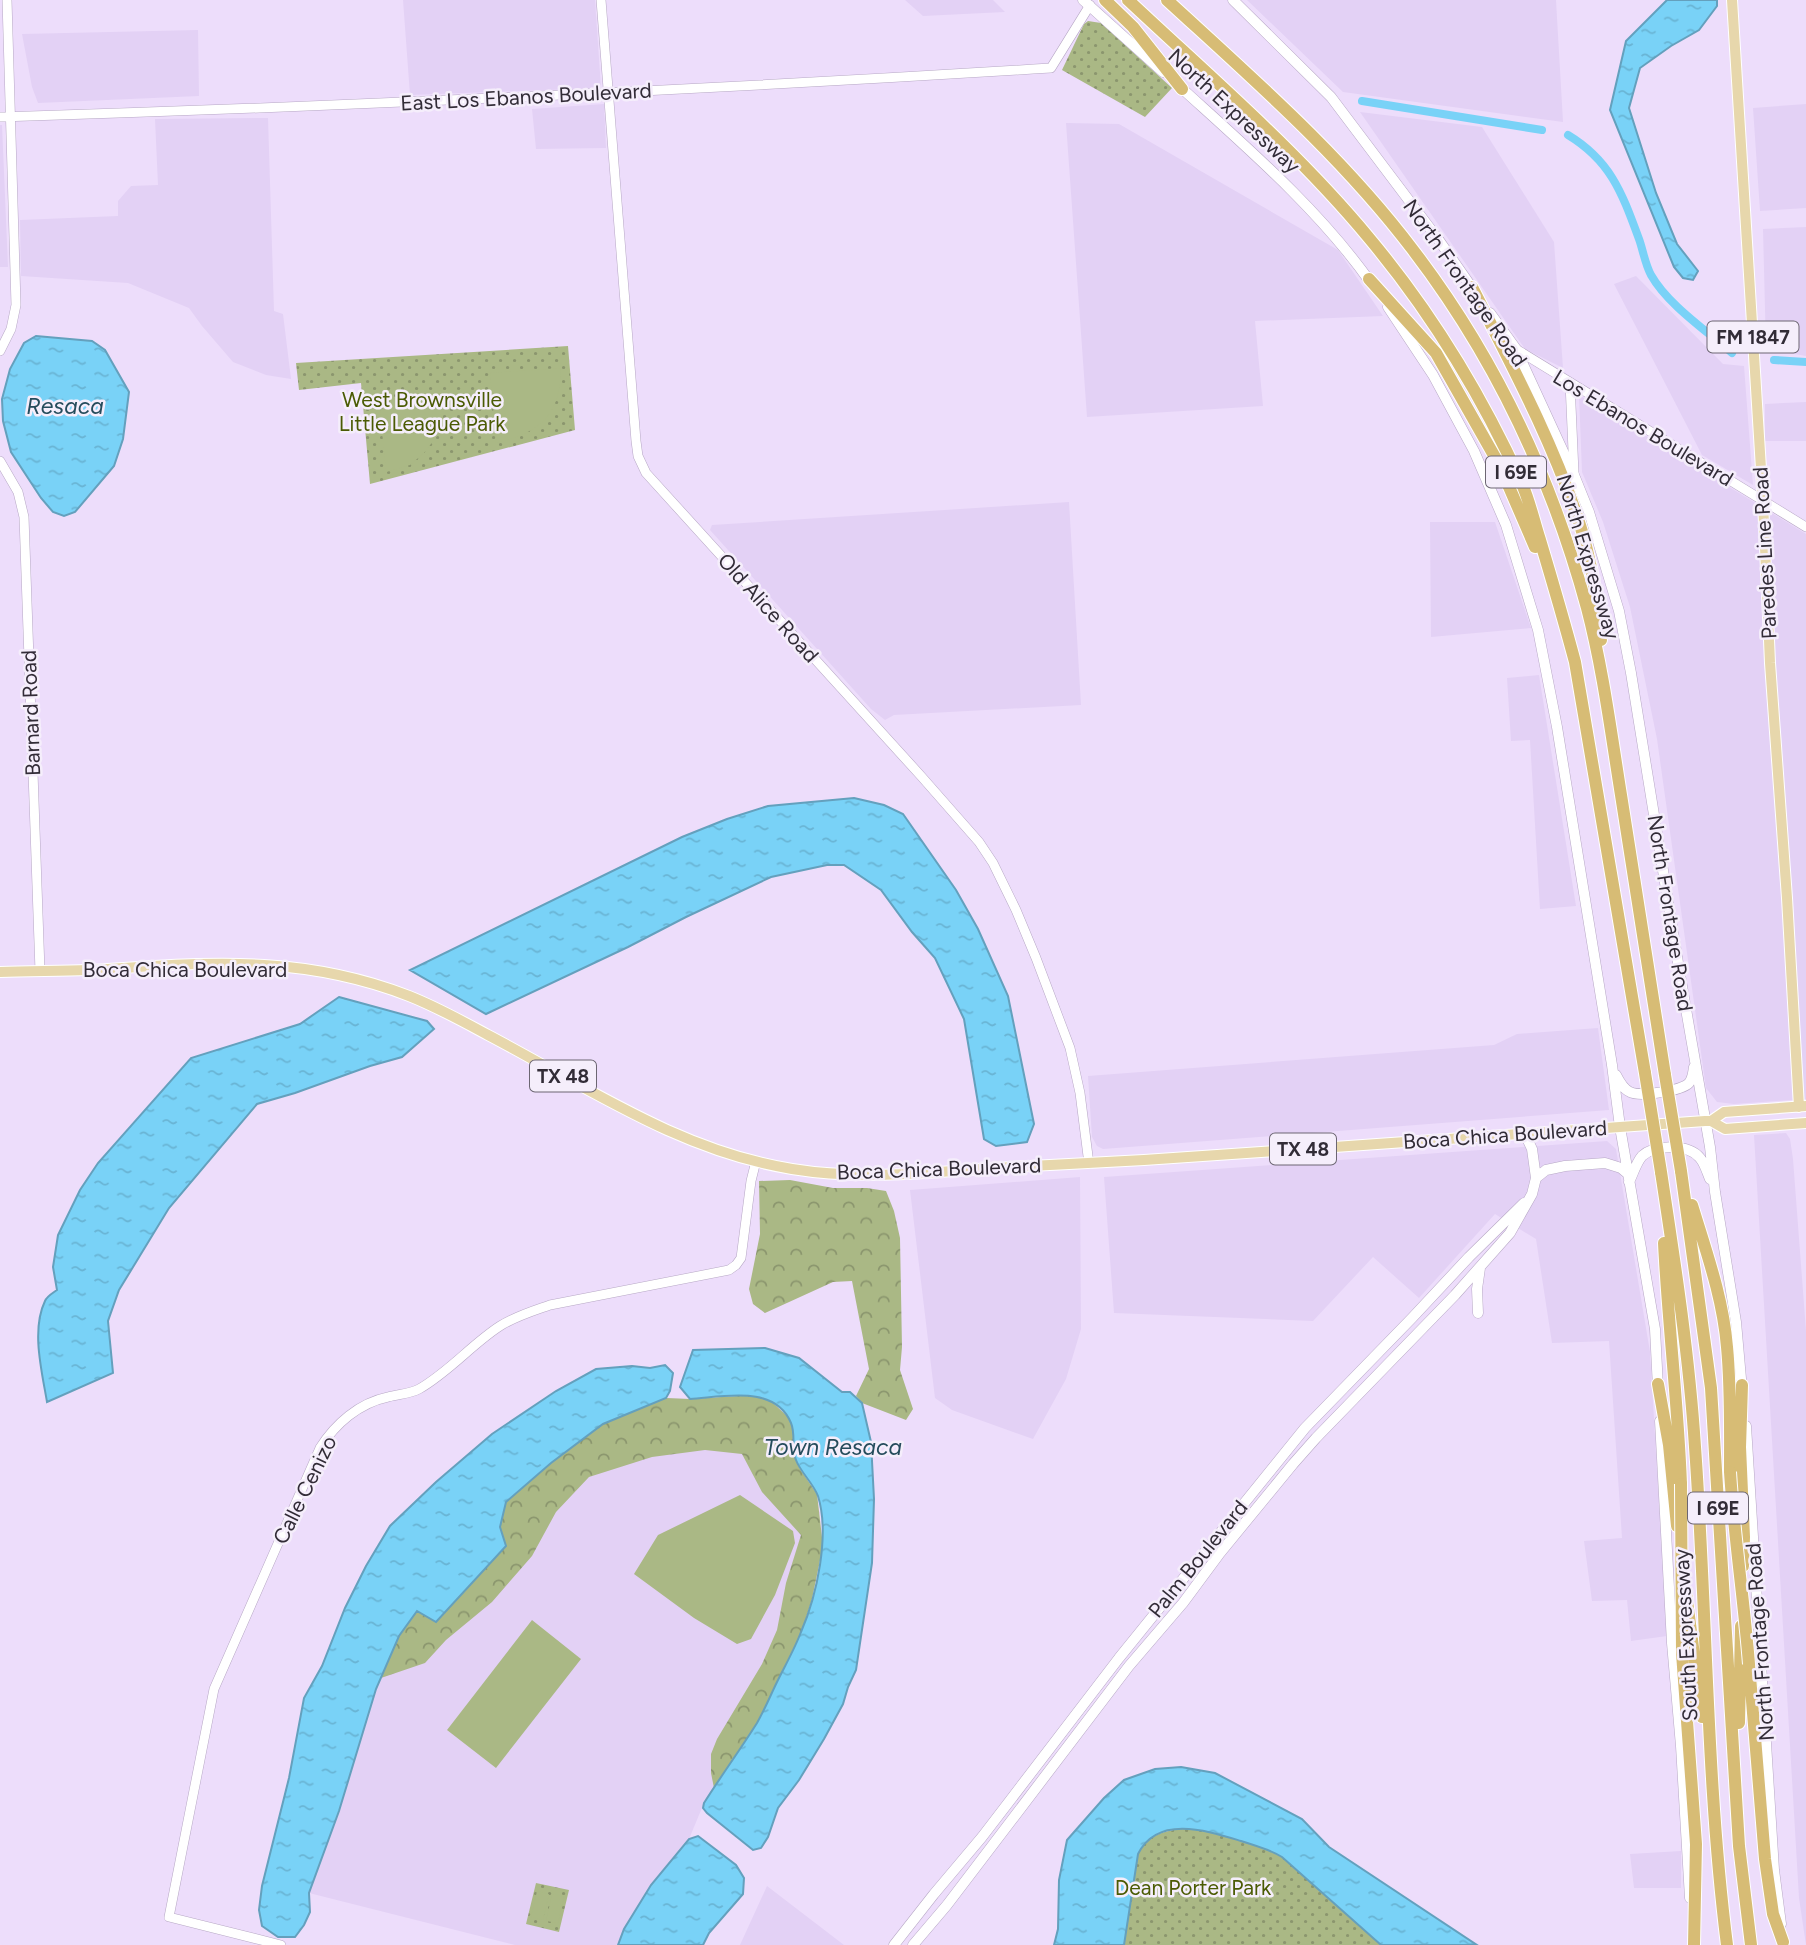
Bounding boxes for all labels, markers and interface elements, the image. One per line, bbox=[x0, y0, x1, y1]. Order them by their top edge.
street label: North Expressway bbox=[1163, 43, 1305, 178]
street label: East Los Ebanos Boulevard bbox=[400, 77, 652, 116]
street label: North Frontage Road bbox=[1398, 194, 1533, 371]
road number: FM 1847 bbox=[1708, 322, 1798, 352]
street label: Los Ebanos Boulevard bbox=[1549, 364, 1738, 491]
park label: West Brownsville Little League Park bbox=[339, 387, 506, 436]
water label: Resaca bbox=[26, 392, 104, 420]
road number: I 69E bbox=[1486, 457, 1546, 488]
street label: Paredes Line Road bbox=[1748, 466, 1781, 640]
street label: North Expressway bbox=[1552, 471, 1625, 642]
street label: Old Alice Road bbox=[713, 548, 824, 667]
street label: Barnard Road bbox=[16, 650, 45, 776]
street label: North Frontage Road bbox=[1643, 813, 1698, 1013]
street label: Boca Chica Boulevard bbox=[83, 957, 287, 982]
road number: TX 48 bbox=[530, 1060, 596, 1092]
street label: Boca Chica Boulevard bbox=[1402, 1115, 1608, 1154]
road number: TX 48 bbox=[1270, 1134, 1336, 1164]
street label: Boca Chica Boulevard bbox=[836, 1152, 1042, 1185]
street label: Calle Cenizo bbox=[268, 1432, 342, 1548]
water label: Town Resaca bbox=[764, 1433, 902, 1461]
road number: I 69E bbox=[1688, 1492, 1748, 1524]
street label: Palm Boulevard bbox=[1143, 1495, 1253, 1622]
street label: North Frontage Road bbox=[1740, 1542, 1779, 1742]
street label: South Expressway bbox=[1669, 1548, 1702, 1722]
park label: Dean Porter Park bbox=[1115, 1875, 1272, 1900]

